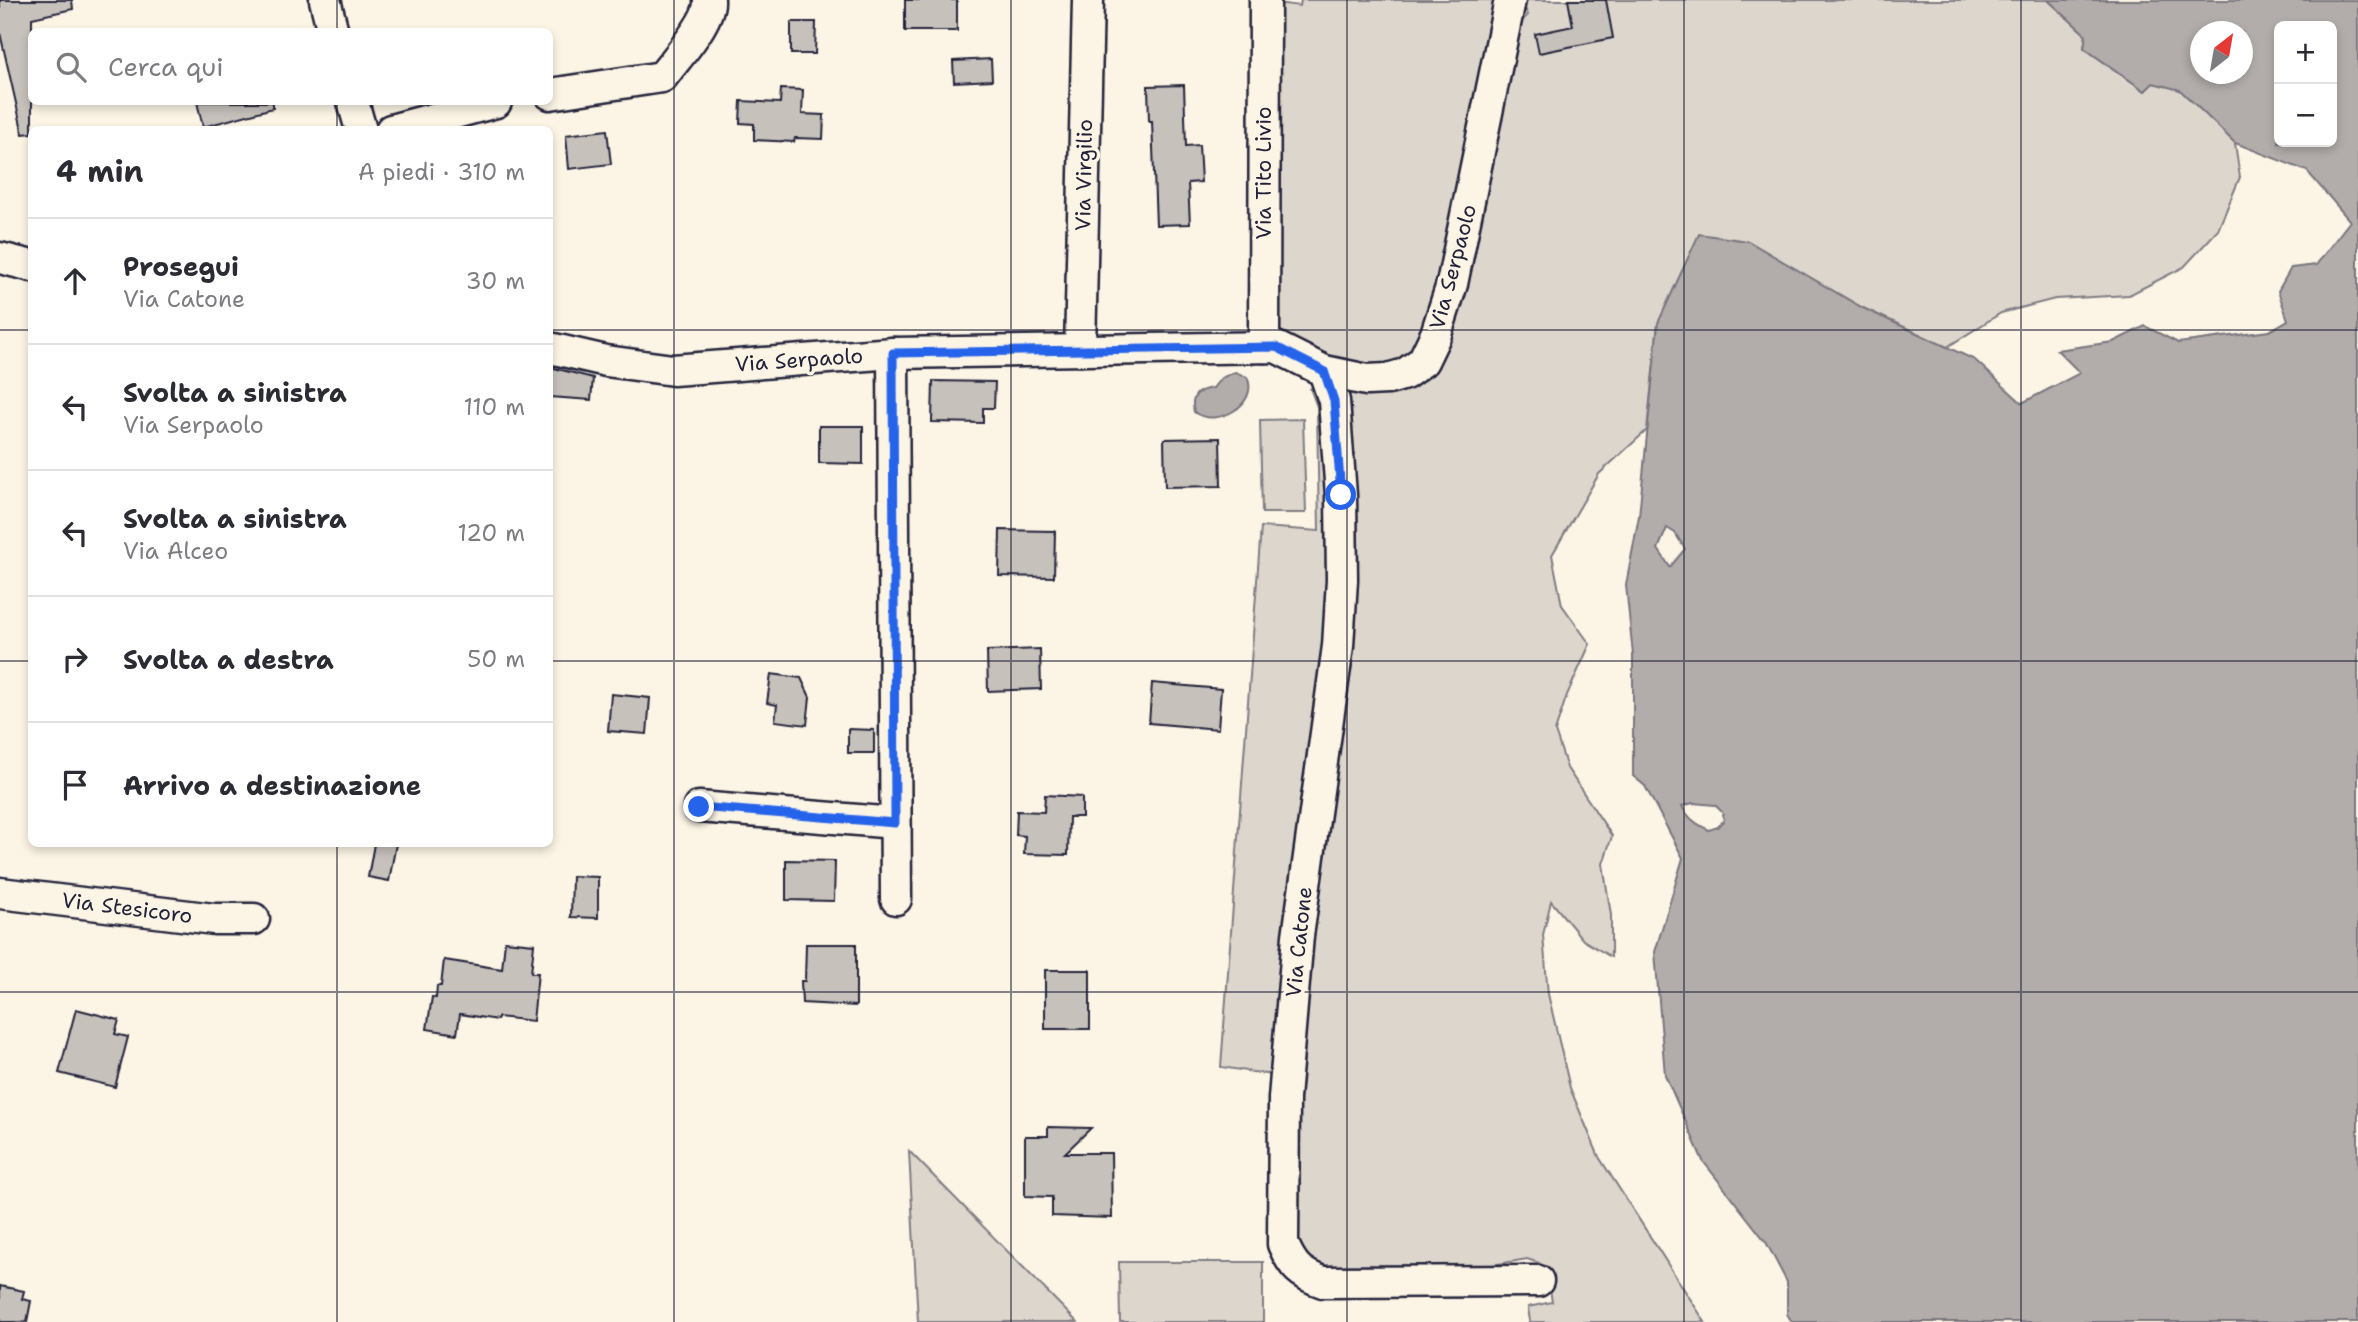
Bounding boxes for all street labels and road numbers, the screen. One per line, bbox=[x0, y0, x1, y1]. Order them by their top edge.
street label: Via Tito Livio bbox=[1250, 107, 1278, 239]
street label: Via Virgilio bbox=[1069, 119, 1099, 231]
street label: Via Serpaolo bbox=[1423, 201, 1483, 333]
street label: Via Serpaolo bbox=[734, 342, 864, 378]
street label: Via Catone bbox=[1279, 885, 1319, 999]
street label: Via Stesicoro bbox=[60, 886, 194, 930]

